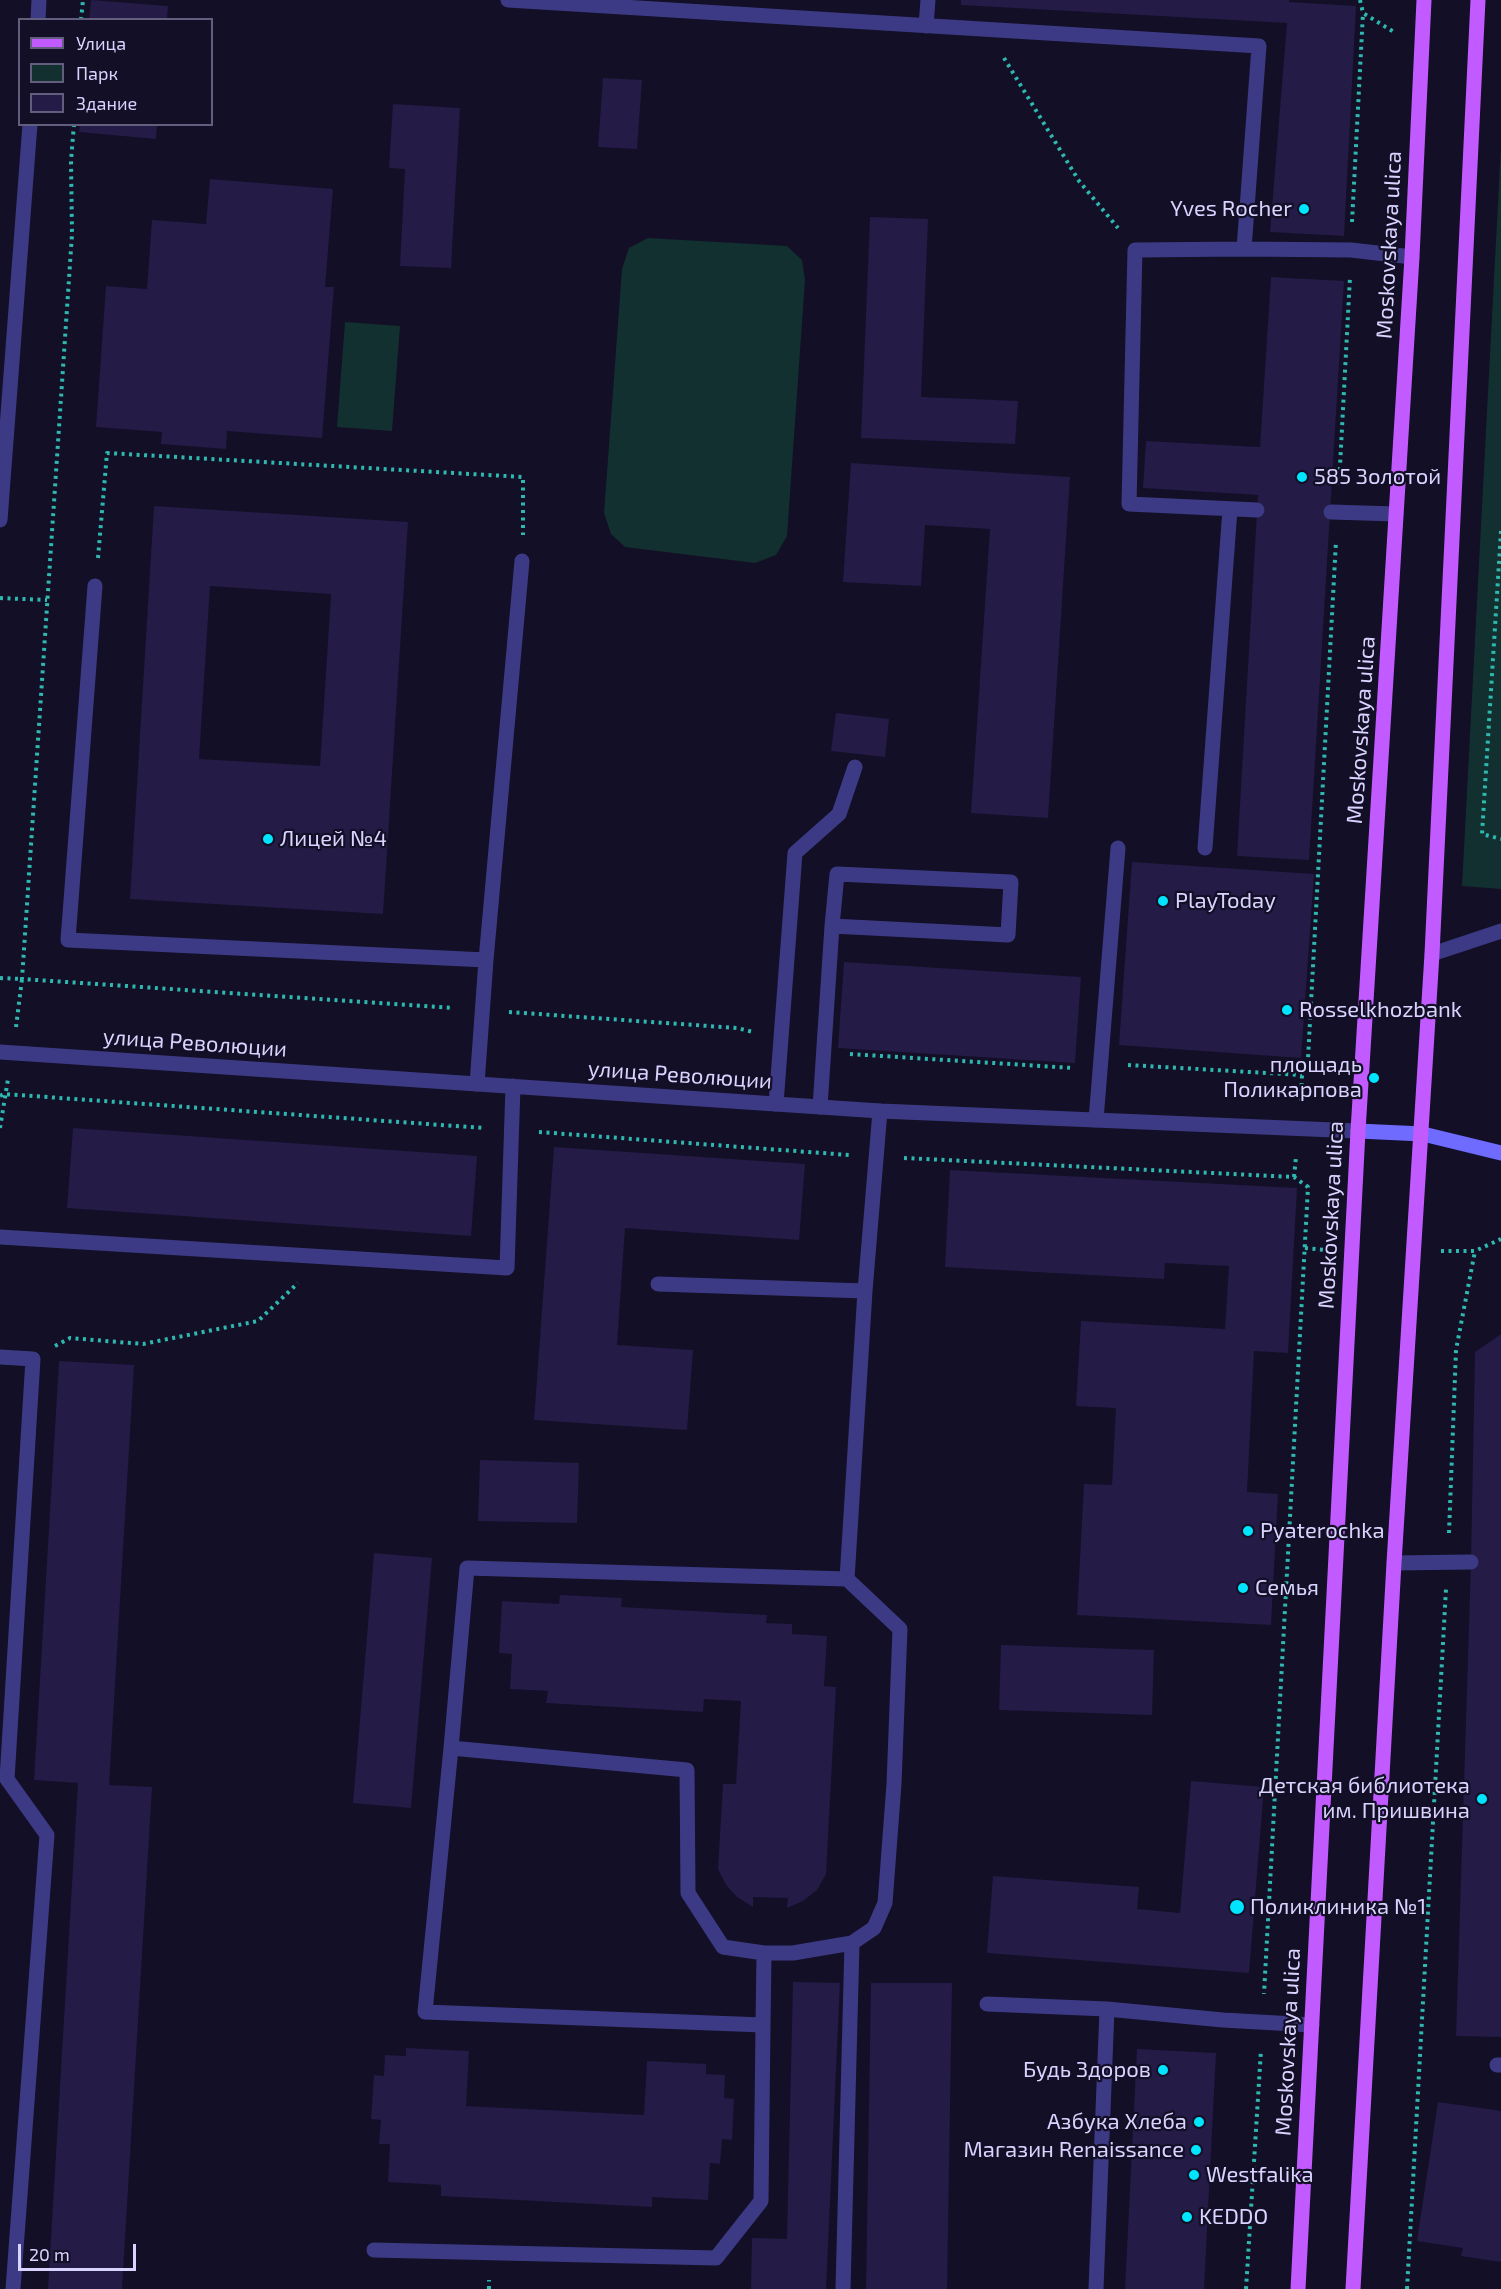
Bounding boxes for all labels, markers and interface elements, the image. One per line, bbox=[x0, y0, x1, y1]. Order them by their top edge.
legend bbox=[18, 18, 213, 126]
text: Улица bbox=[76, 32, 126, 54]
text: Парк bbox=[76, 62, 118, 84]
text: Здание bbox=[76, 92, 137, 114]
street label: Moskovskaya ulica bbox=[1371, 150, 1407, 340]
place label: Yves Rocher bbox=[1170, 196, 1292, 222]
marker: Yves Rocher bbox=[1297, 202, 1311, 216]
place label: 585 Золотой bbox=[1314, 464, 1441, 490]
marker: 585 Золотой bbox=[1295, 470, 1309, 484]
street label: Moskovskaya ulica bbox=[1341, 635, 1381, 825]
place label: Лицей №4 bbox=[280, 826, 387, 852]
marker: Лицей №4 bbox=[261, 832, 275, 846]
place label: PlayToday bbox=[1175, 888, 1276, 914]
marker: PlayToday bbox=[1156, 894, 1170, 908]
place label: Rosselkhozbank bbox=[1299, 997, 1462, 1023]
marker: Rosselkhozbank bbox=[1280, 1003, 1294, 1017]
street label: улица Революции bbox=[102, 1023, 288, 1063]
place label: площадь Поликарпова bbox=[1223, 1052, 1362, 1104]
street label: улица Революции bbox=[587, 1055, 773, 1095]
marker: площадь Поликарпова bbox=[1367, 1071, 1381, 1085]
street label: Moskovskaya ulica bbox=[1313, 1120, 1349, 1310]
place label: Pyaterochka bbox=[1260, 1518, 1385, 1544]
marker: Pyaterochka bbox=[1241, 1524, 1255, 1538]
place label: Семья bbox=[1255, 1575, 1319, 1601]
marker: Семья bbox=[1236, 1581, 1250, 1595]
place label: Детская библиотека им. Пришвина bbox=[1259, 1773, 1470, 1825]
marker: Детская библиотека им. Пришвина bbox=[1475, 1792, 1489, 1806]
place label: Поликлиника №1 bbox=[1250, 1894, 1426, 1920]
marker: Поликлиника №1 bbox=[1228, 1898, 1246, 1916]
street label: Moskovskaya ulica bbox=[1270, 1947, 1306, 2137]
place label: Будь Здоров bbox=[1023, 2057, 1151, 2083]
marker: Будь Здоров bbox=[1156, 2063, 1170, 2077]
place label: Азбука Хлеба bbox=[1047, 2109, 1187, 2135]
marker: Азбука Хлеба bbox=[1192, 2115, 1206, 2129]
place label: Магазин Renaissance bbox=[963, 2137, 1184, 2163]
marker: Магазин Renaissance bbox=[1189, 2143, 1203, 2157]
place label: Westfalika bbox=[1206, 2162, 1314, 2188]
marker: Westfalika bbox=[1187, 2168, 1201, 2182]
place label: KEDDO bbox=[1199, 2204, 1268, 2230]
marker: KEDDO bbox=[1180, 2210, 1194, 2224]
scale bar bbox=[21, 2232, 140, 2270]
text: 20 m bbox=[29, 2243, 70, 2265]

